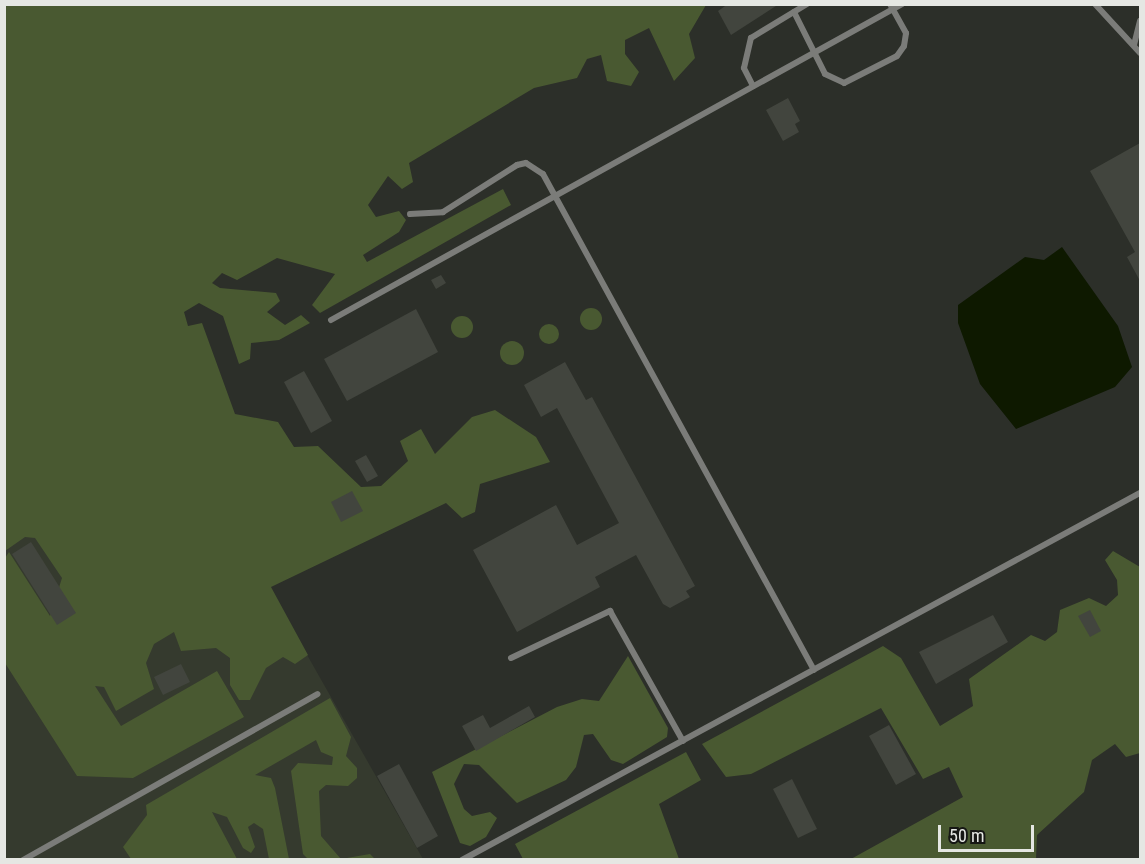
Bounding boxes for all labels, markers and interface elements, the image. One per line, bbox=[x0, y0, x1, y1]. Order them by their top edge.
scale bar bbox=[941, 813, 1037, 851]
text: 50 m bbox=[949, 825, 984, 846]

